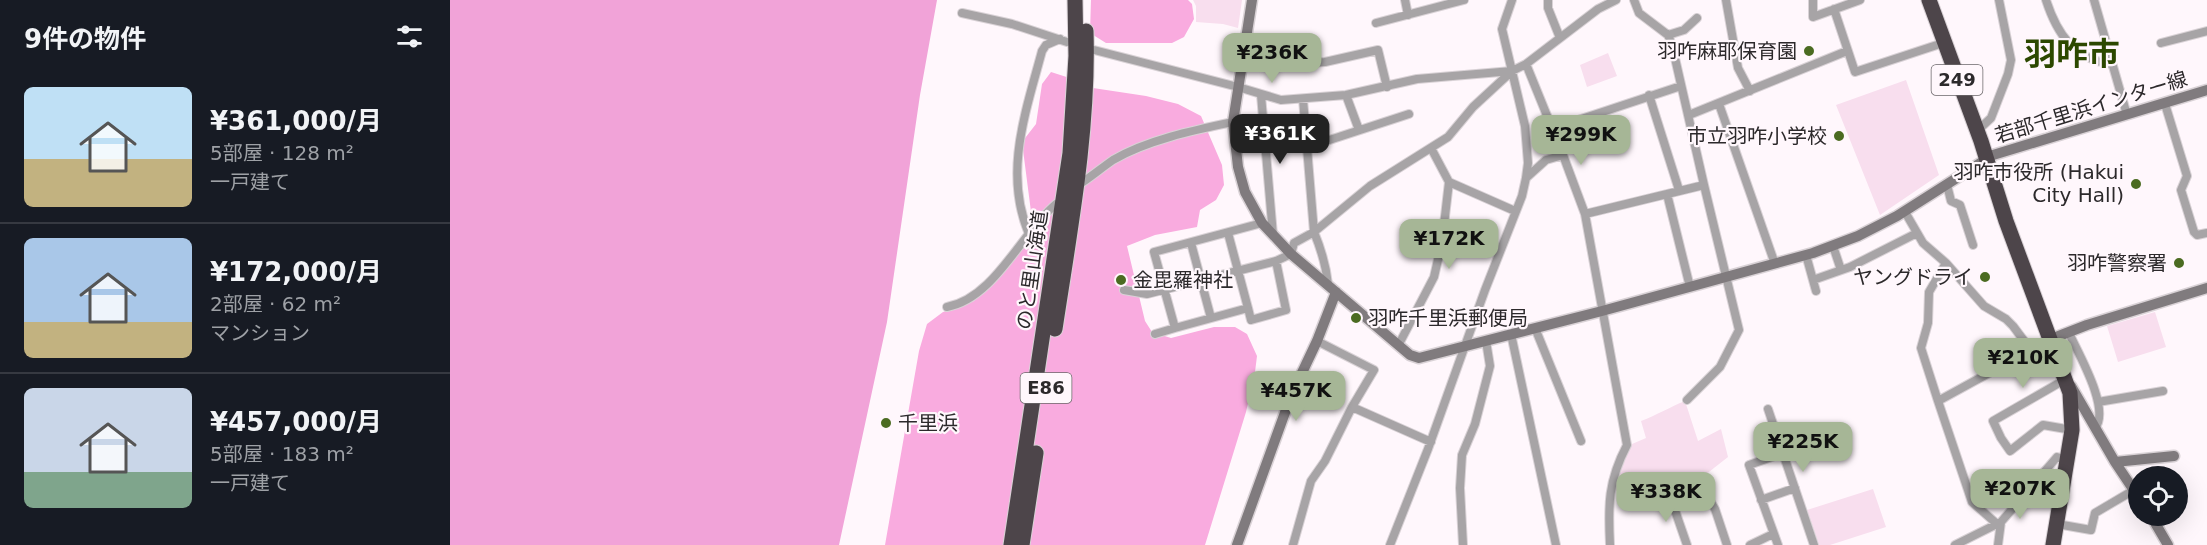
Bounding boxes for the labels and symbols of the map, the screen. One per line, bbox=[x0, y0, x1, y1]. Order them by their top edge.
pin: ¥236K bbox=[1230, 33, 1314, 84]
district label: 羽咋市 bbox=[2024, 35, 2120, 73]
place label: 羽咋麻耶保育園 bbox=[1657, 39, 1797, 63]
marker: 羽咋麻耶保育園 bbox=[1802, 44, 1816, 58]
road number: 249 bbox=[1932, 65, 1982, 95]
street label: 若部千里浜インター線 bbox=[1992, 66, 2190, 148]
pin: ¥361K bbox=[1238, 114, 1322, 165]
pin: ¥299K bbox=[1539, 115, 1623, 166]
place label: 市立羽咋小学校 bbox=[1687, 124, 1827, 148]
marker: 市立羽咋小学校 bbox=[1832, 129, 1846, 143]
place label: 羽咋市役所 (Hakui City Hall) bbox=[1953, 160, 2124, 207]
marker: 羽咋市役所 (Hakui City Hall) bbox=[2129, 177, 2143, 191]
street label: のと里山海道 bbox=[1012, 209, 1052, 331]
pin: ¥172K bbox=[1407, 219, 1491, 270]
place label: 羽咋警察署 bbox=[2067, 251, 2167, 275]
marker: 羽咋警察署 bbox=[2172, 256, 2186, 270]
place label: ヤングドライ bbox=[1853, 265, 1973, 289]
place label: 金毘羅神社 bbox=[1133, 268, 1233, 292]
marker: ヤングドライ bbox=[1978, 270, 1992, 284]
marker: 金毘羅神社 bbox=[1114, 273, 1128, 287]
place label: 羽咋千里浜郵便局 bbox=[1368, 306, 1528, 330]
marker: 羽咋千里浜郵便局 bbox=[1349, 311, 1363, 325]
pin: ¥210K bbox=[1981, 338, 2065, 389]
pin: ¥457K bbox=[1254, 371, 1338, 422]
road number: E86 bbox=[1020, 373, 1072, 403]
place label: 千里浜 bbox=[898, 411, 958, 435]
marker: 千里浜 bbox=[879, 416, 893, 430]
pin: ¥225K bbox=[1761, 422, 1845, 473]
pin: ¥207K bbox=[1978, 469, 2062, 520]
pin: ¥338K bbox=[1624, 472, 1708, 523]

